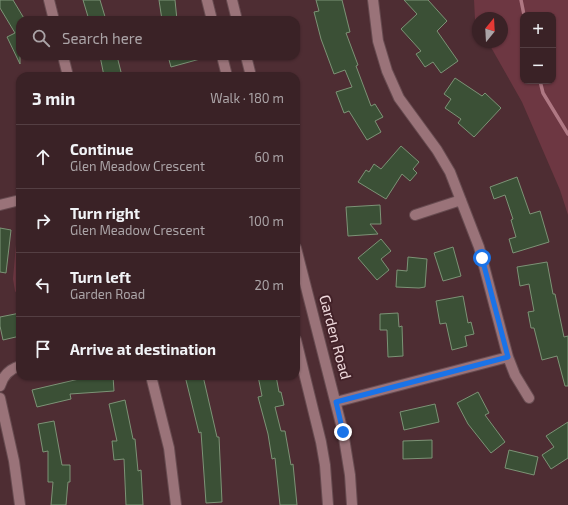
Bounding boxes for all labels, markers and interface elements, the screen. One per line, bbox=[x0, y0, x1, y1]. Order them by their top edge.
north arrow bbox=[472, 12, 508, 48]
map controls bbox=[520, 12, 556, 84]
button: + bbox=[520, 12, 556, 48]
search box bbox=[16, 16, 300, 60]
icon: search bbox=[30, 27, 52, 49]
text: Search here bbox=[62, 29, 143, 47]
button: − bbox=[520, 48, 556, 84]
text: 3 min bbox=[32, 88, 75, 108]
text: Walk · 180 m bbox=[210, 90, 284, 106]
text: Continue bbox=[70, 140, 133, 158]
icon: ahead bbox=[32, 146, 54, 168]
text: 60 m bbox=[254, 149, 284, 165]
text: Glen Meadow Crescent bbox=[70, 158, 205, 174]
text: Turn right bbox=[70, 204, 140, 222]
icon: right bbox=[32, 210, 54, 232]
text: 100 m bbox=[249, 213, 284, 229]
text: Glen Meadow Crescent bbox=[70, 222, 205, 238]
route start bbox=[473, 249, 491, 267]
text: Turn left bbox=[70, 268, 131, 286]
icon: left bbox=[32, 274, 54, 296]
text: 20 m bbox=[255, 277, 284, 293]
text: Garden Road bbox=[70, 286, 145, 302]
street label: Garden Road bbox=[316, 292, 356, 381]
icon: arrive bbox=[32, 338, 54, 360]
text: Arrive at destination bbox=[70, 340, 216, 358]
route end bbox=[334, 423, 352, 441]

